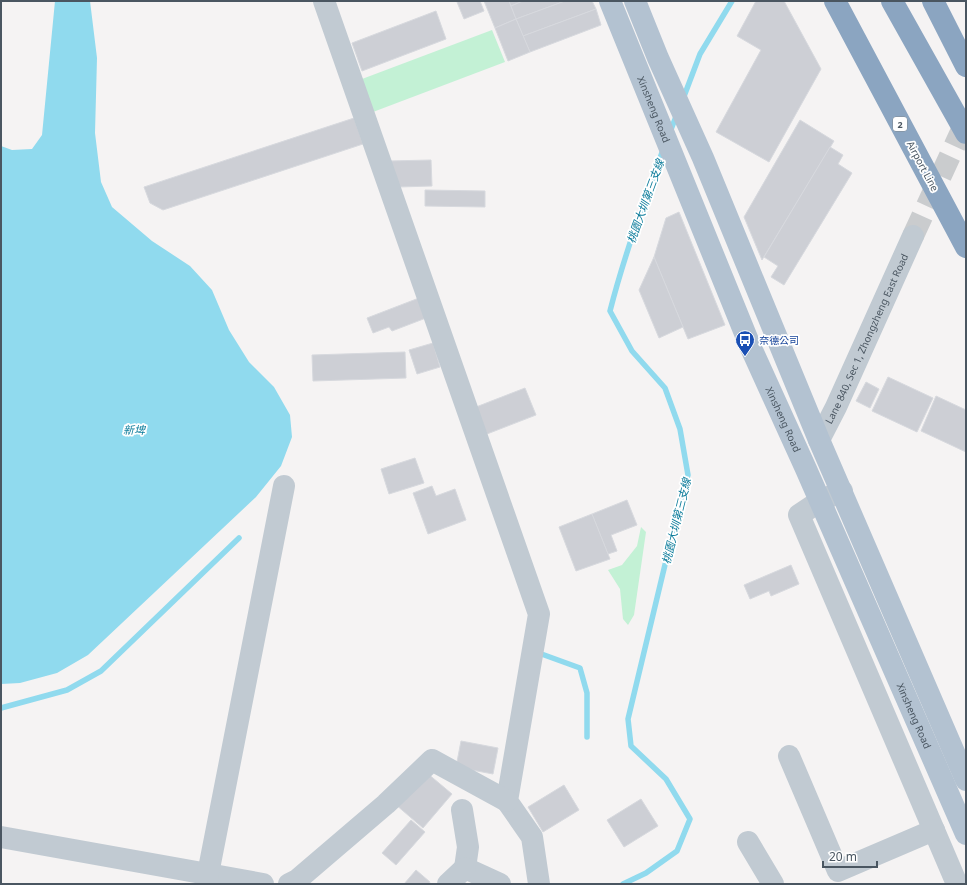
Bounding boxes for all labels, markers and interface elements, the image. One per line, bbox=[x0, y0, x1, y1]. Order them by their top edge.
street label: Xinsheng Road bbox=[634, 74, 674, 145]
road number: 2 bbox=[893, 117, 907, 131]
street label: Airport Line bbox=[904, 138, 942, 194]
water label: 桃園大圳第三支線 bbox=[623, 155, 668, 245]
street label: Lane 840, Sec 1, Zhongzheng East Road bbox=[822, 251, 911, 426]
bus stop icon: 奈德公司 bbox=[734, 329, 756, 357]
place label: 奈德公司 bbox=[759, 333, 799, 347]
street label: Xinsheng Road bbox=[763, 385, 804, 454]
water label: 新埤 bbox=[123, 422, 147, 437]
water label: 桃園大圳第三支線 bbox=[658, 475, 694, 566]
street label: Xinsheng Road bbox=[894, 681, 935, 751]
scale bar bbox=[823, 843, 877, 869]
text: 20 m bbox=[829, 848, 857, 865]

